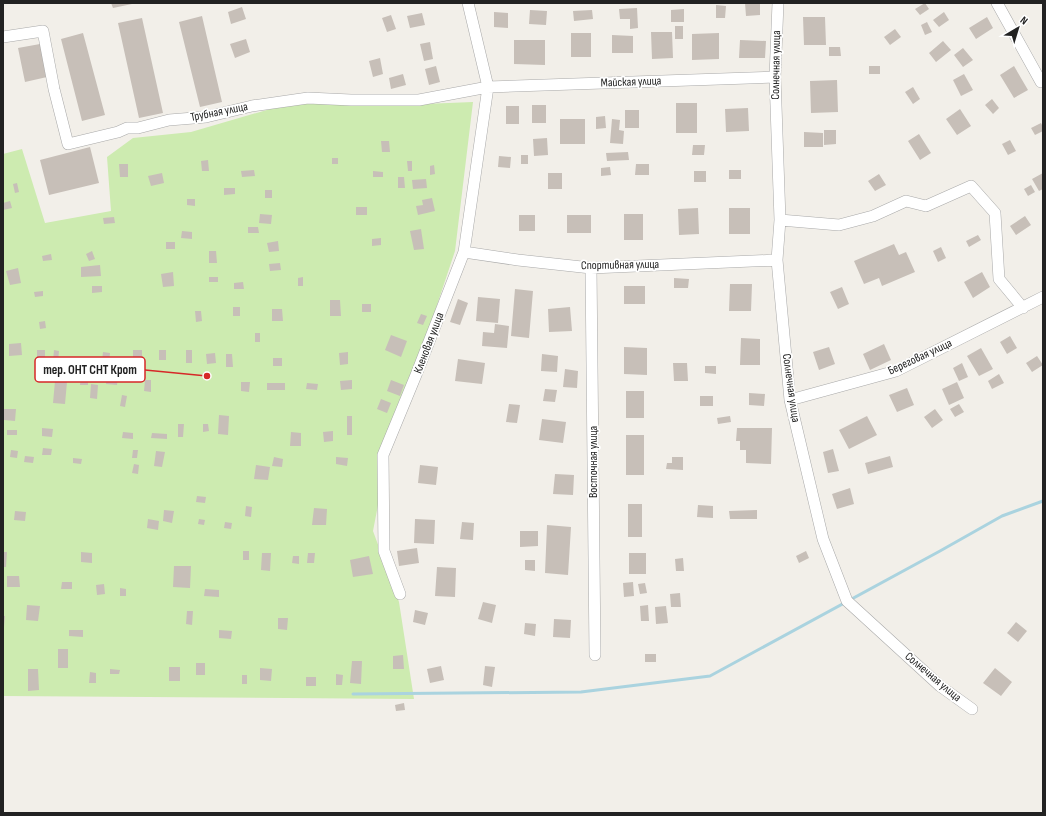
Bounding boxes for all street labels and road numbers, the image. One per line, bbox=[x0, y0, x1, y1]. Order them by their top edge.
street label: Солнечная улица bbox=[768, 30, 784, 100]
street label: Майская улица bbox=[600, 73, 662, 91]
street label: Трубная улица bbox=[189, 99, 249, 125]
street label: Спортивная улица bbox=[581, 257, 660, 273]
street label: Кленовая улица bbox=[410, 310, 448, 376]
street label: Береговая улица bbox=[886, 335, 955, 378]
street label: Солнечная улица bbox=[779, 353, 803, 424]
street label: Восточная улица bbox=[586, 426, 601, 498]
street label: Солнечная улица bbox=[902, 649, 965, 705]

